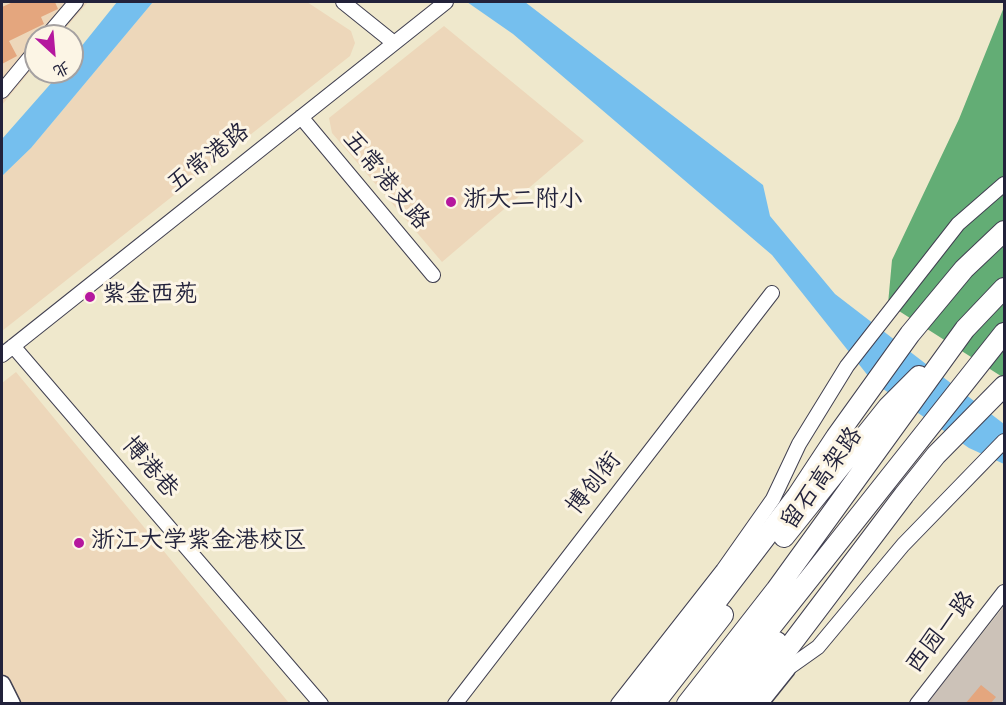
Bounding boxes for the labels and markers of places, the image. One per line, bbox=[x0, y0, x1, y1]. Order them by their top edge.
place label: 浙大二附小 bbox=[463, 188, 583, 216]
marker: 浙大二附小 bbox=[444, 195, 458, 209]
place label: 紫金西苑 bbox=[102, 283, 198, 311]
marker: 紫金西苑 bbox=[83, 290, 97, 304]
place label: 浙江大学紫金港校区 bbox=[91, 529, 307, 557]
marker: 浙江大学紫金港校区 bbox=[72, 536, 86, 550]

